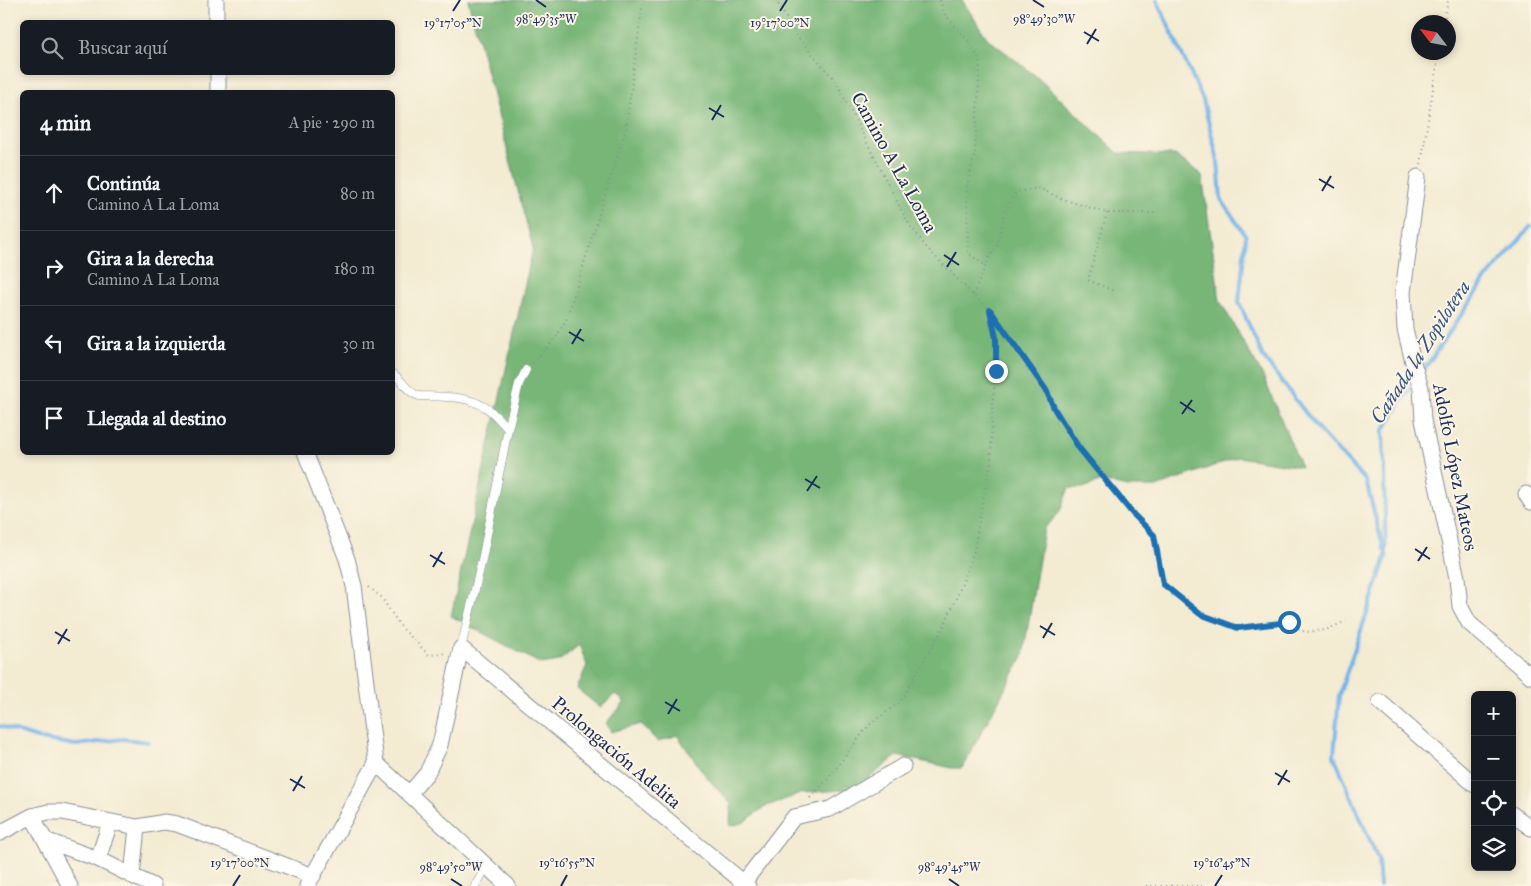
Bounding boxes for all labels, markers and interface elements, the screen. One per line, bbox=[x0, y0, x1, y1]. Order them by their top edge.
text: 98°49'35"W bbox=[516, 12, 577, 26]
text: 98°49'30"W bbox=[1013, 12, 1076, 26]
north arrow bbox=[1411, 15, 1456, 60]
text: 19°17'05"N bbox=[424, 16, 482, 30]
text: 19°17'00"N bbox=[750, 16, 810, 30]
search box bbox=[20, 20, 395, 75]
icon: search bbox=[38, 34, 66, 62]
text: Buscar aquí bbox=[78, 36, 167, 59]
street label: Camino A La Loma bbox=[846, 88, 943, 237]
text: 4 min bbox=[40, 110, 91, 136]
text: A pie · 290 m bbox=[289, 113, 375, 132]
text: Continúa bbox=[87, 172, 160, 195]
icon: ahead bbox=[40, 179, 68, 207]
text: 80 m bbox=[340, 184, 375, 203]
text: Camino A La Loma bbox=[87, 195, 219, 214]
text: Gira a la derecha bbox=[87, 247, 214, 270]
icon: right bbox=[40, 254, 68, 282]
text: 180 m bbox=[334, 259, 375, 278]
text: Camino A La Loma bbox=[87, 270, 219, 289]
water label: Cañada la Zopilotera bbox=[1365, 276, 1476, 429]
icon: left bbox=[40, 329, 68, 357]
text: Gira a la izquierda bbox=[87, 332, 226, 355]
text: 30 m bbox=[342, 334, 375, 353]
route end bbox=[985, 360, 1008, 383]
street label: Adolfo López Mateos bbox=[1428, 380, 1483, 553]
icon: arrive bbox=[40, 404, 68, 432]
text: Llegada al destino bbox=[87, 407, 226, 430]
route start bbox=[1278, 611, 1301, 634]
map controls bbox=[1471, 691, 1516, 871]
button: + bbox=[1471, 691, 1516, 736]
street label: Prolongación Adelita bbox=[547, 692, 687, 815]
button: − bbox=[1471, 736, 1516, 781]
button: locate bbox=[1471, 781, 1516, 826]
button: layers bbox=[1471, 826, 1516, 871]
text: 19°17'00"N bbox=[210, 856, 270, 870]
text: 19°16'55"N bbox=[539, 856, 595, 870]
text: 19°16'45"N bbox=[1193, 856, 1251, 870]
text: 98°49'50"W bbox=[420, 860, 483, 874]
text: 98°49'45"W bbox=[918, 860, 981, 874]

